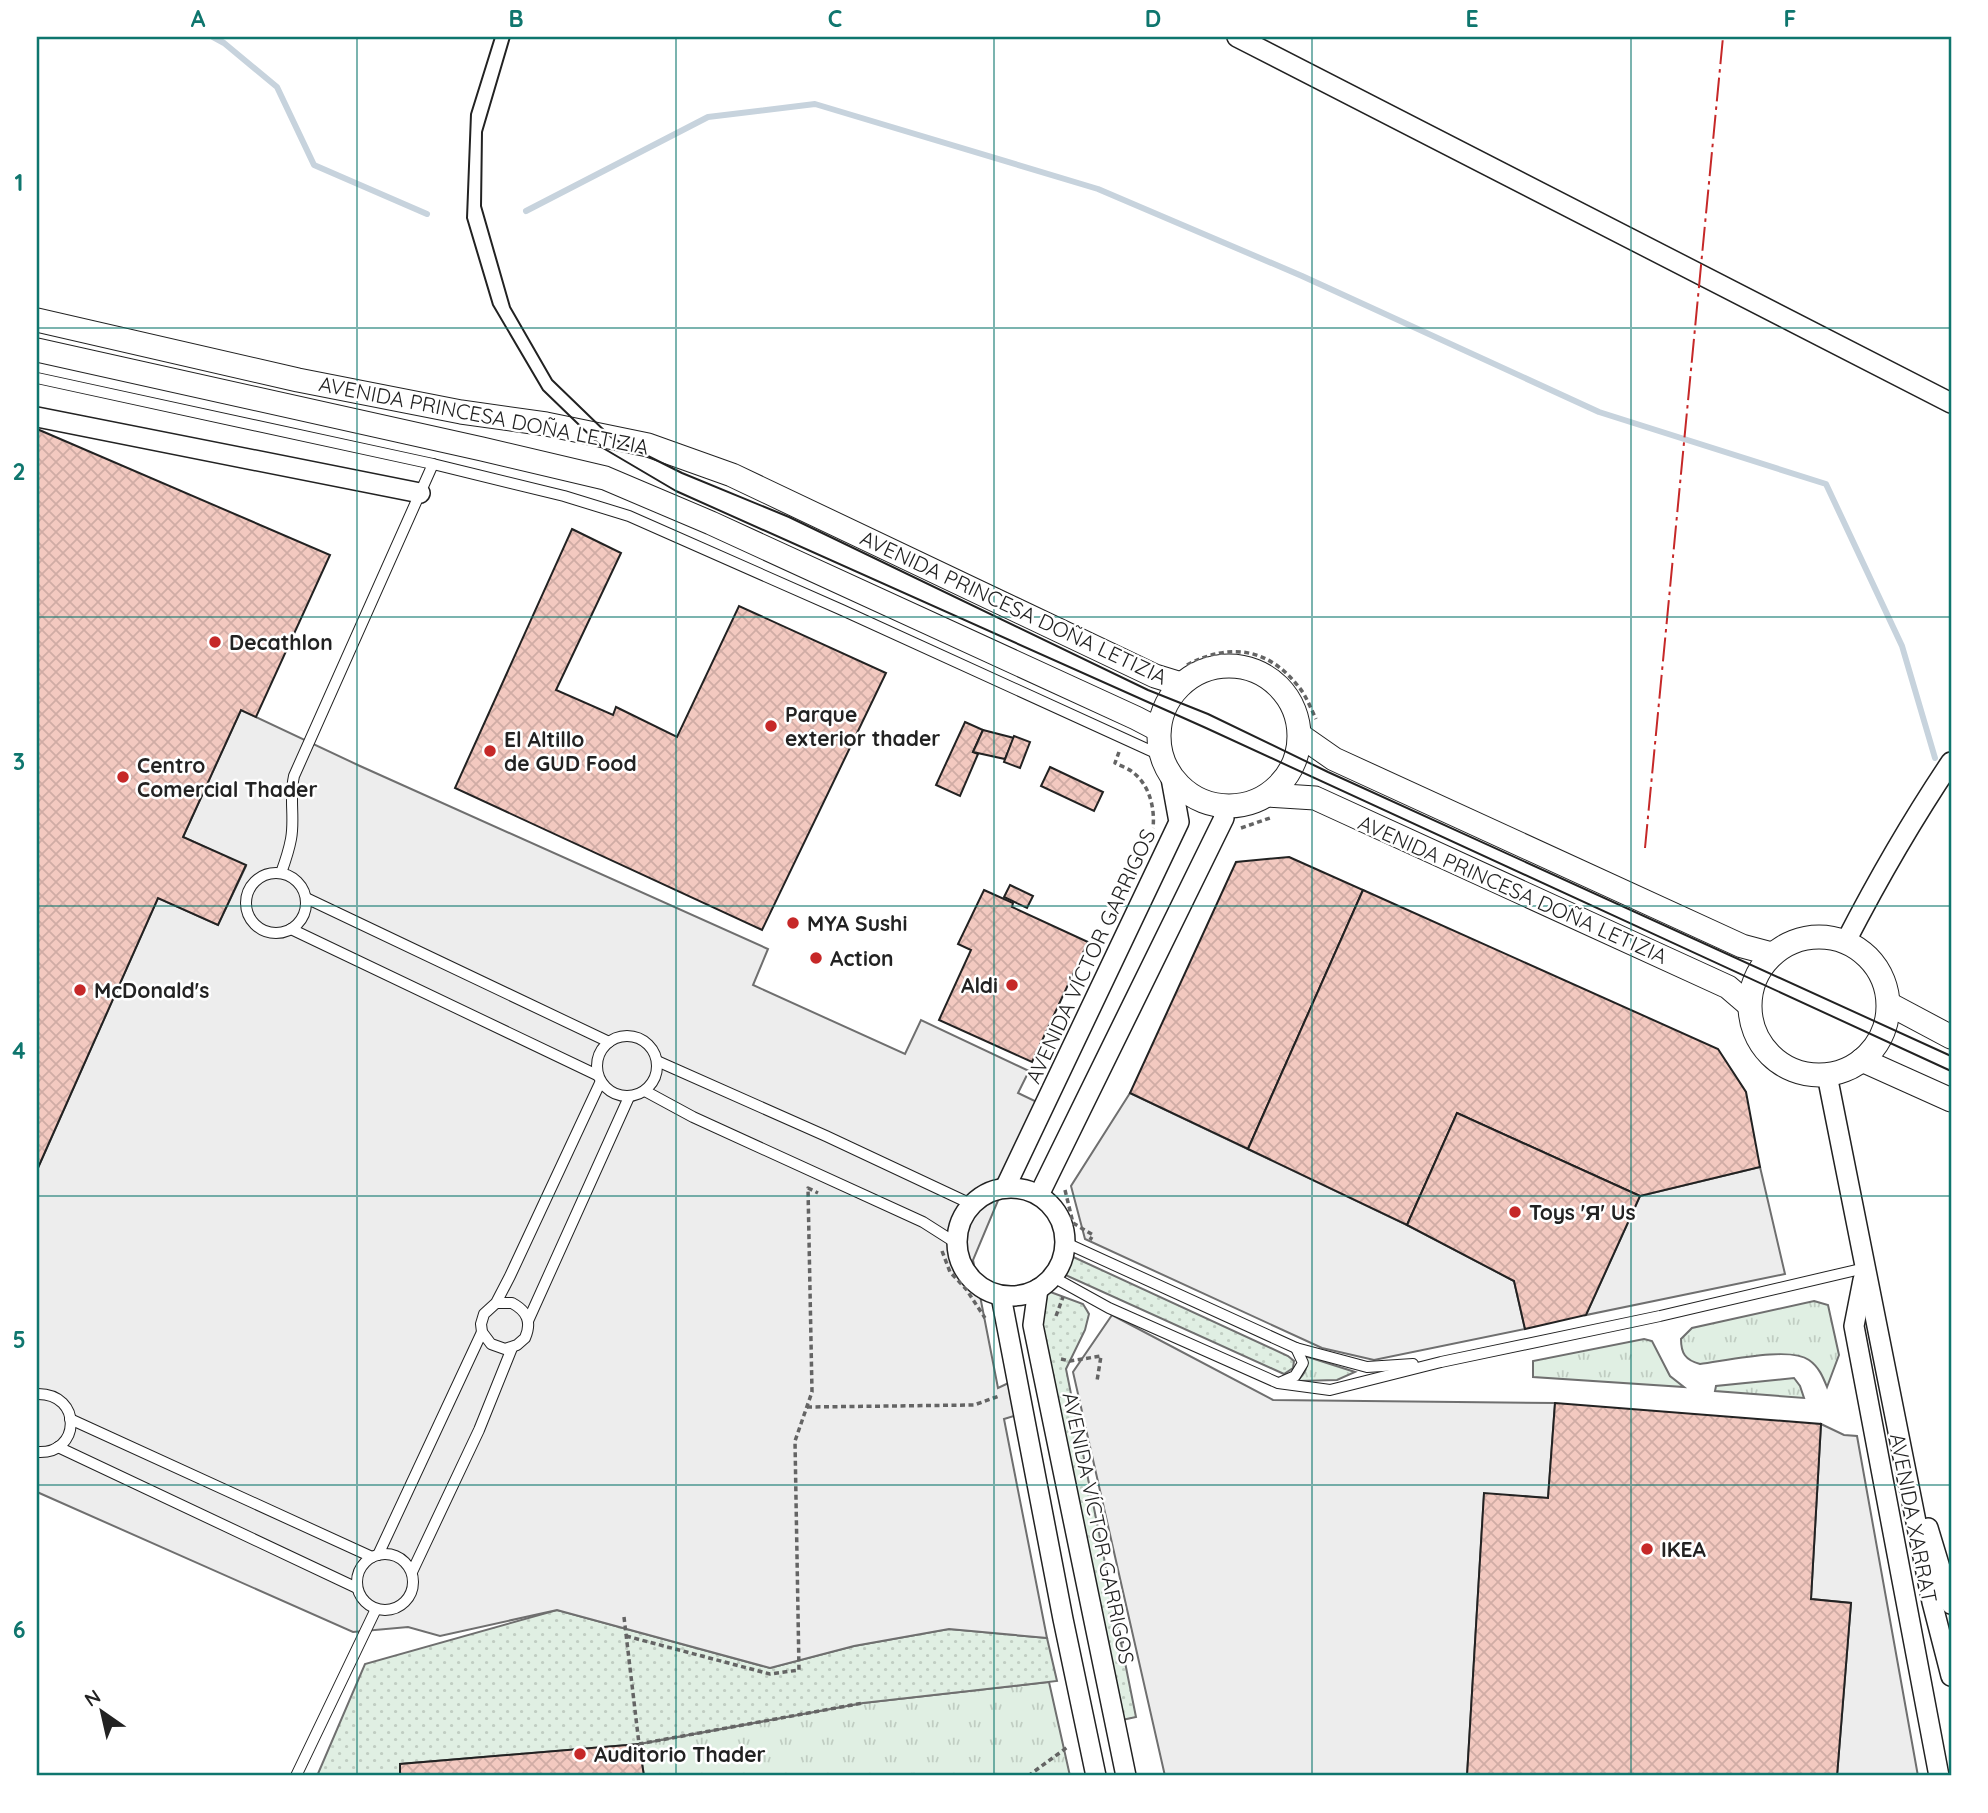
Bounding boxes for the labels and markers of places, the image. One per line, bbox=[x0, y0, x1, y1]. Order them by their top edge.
place label: Decathlon bbox=[229, 629, 333, 655]
marker: Decathlon bbox=[207, 634, 223, 650]
place label: Parque exterior thader bbox=[785, 701, 940, 751]
marker: Parque exterior thader bbox=[763, 718, 779, 734]
place label: El Altillo de GUD Food bbox=[504, 726, 637, 776]
marker: El Altillo de GUD Food bbox=[482, 743, 498, 759]
place label: Centro Comercial Thader bbox=[137, 752, 318, 802]
marker: Centro Comercial Thader bbox=[115, 769, 131, 785]
place label: MYA Sushi bbox=[807, 910, 907, 936]
marker: MYA Sushi bbox=[785, 915, 801, 931]
place label: Action bbox=[830, 945, 894, 971]
marker: Action bbox=[808, 950, 824, 966]
place label: Aldi bbox=[961, 972, 998, 998]
place label: McDonald's bbox=[94, 977, 209, 1003]
marker: Aldi bbox=[1004, 977, 1020, 993]
marker: McDonald's bbox=[72, 982, 88, 998]
place label: Toys 'Я' Us bbox=[1529, 1199, 1636, 1225]
marker: Toys 'Я' Us bbox=[1507, 1204, 1523, 1220]
place label: IKEA bbox=[1661, 1536, 1707, 1562]
marker: IKEA bbox=[1639, 1541, 1655, 1557]
place label: Auditorio Thader bbox=[594, 1741, 766, 1767]
marker: Auditorio Thader bbox=[572, 1746, 588, 1762]

